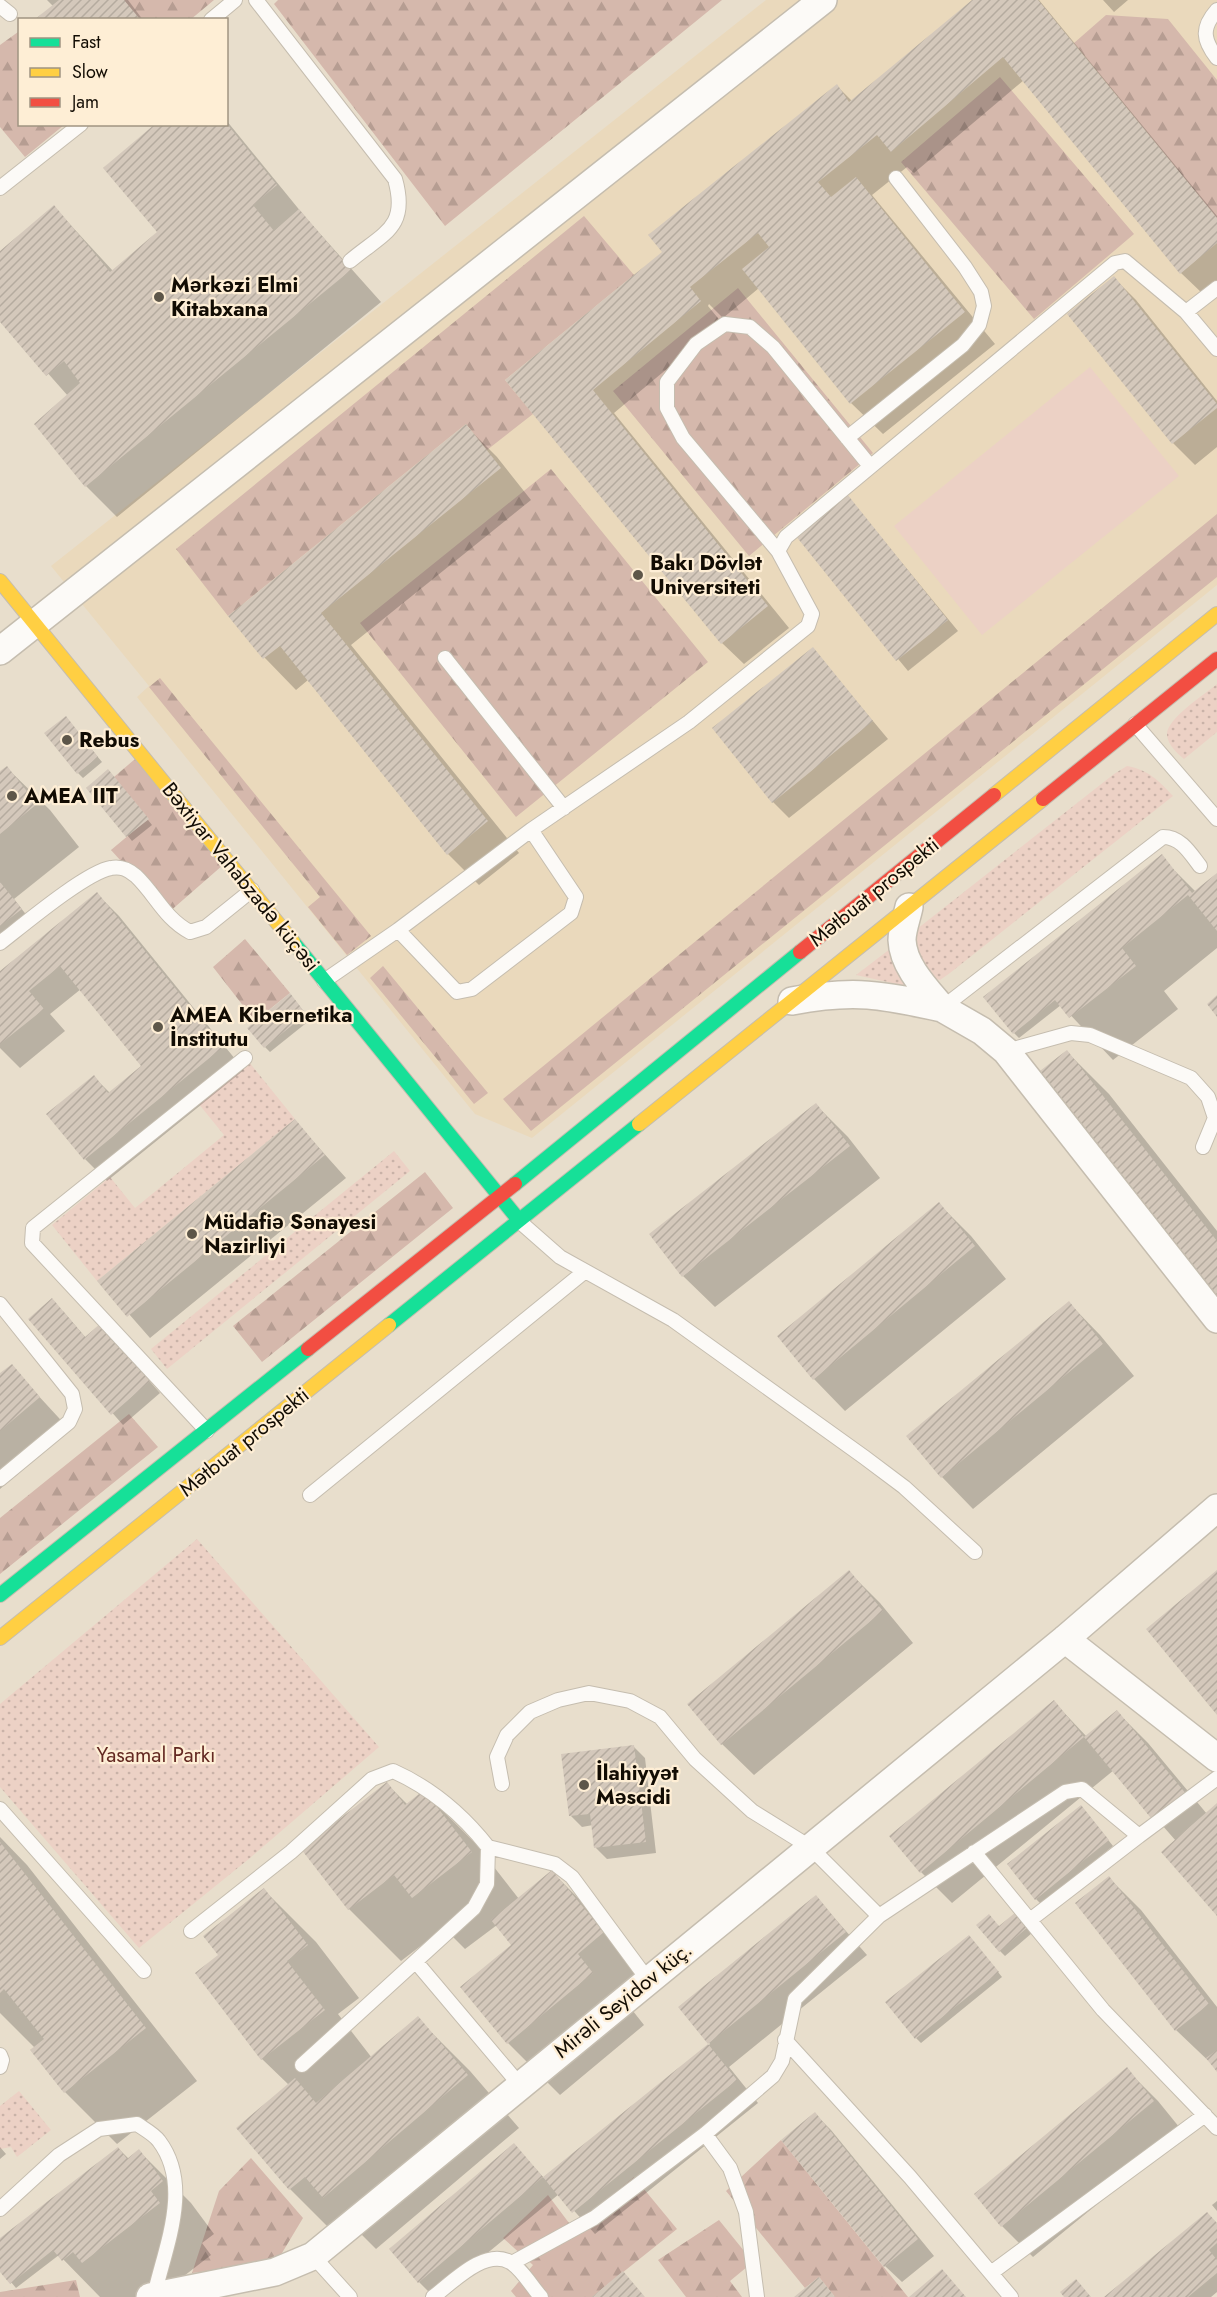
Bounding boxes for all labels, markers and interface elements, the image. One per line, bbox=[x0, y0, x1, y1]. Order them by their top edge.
legend bbox=[18, 18, 228, 126]
text: Fast bbox=[72, 29, 101, 55]
text: Slow bbox=[72, 59, 109, 85]
text: Jam bbox=[70, 89, 99, 115]
place label: Mərkəzi Elmi Kitabxana bbox=[171, 270, 298, 324]
marker: Mərkəzi Elmi Kitabxana bbox=[152, 290, 166, 304]
place label: Bakı Dövlət Universiteti bbox=[650, 548, 762, 602]
marker: Bakı Dövlət Universiteti bbox=[631, 568, 645, 582]
place label: Rebus bbox=[79, 725, 140, 755]
marker: Rebus bbox=[60, 733, 74, 747]
street label: Bəxtiyar Vahabzadə küçəsi bbox=[155, 776, 327, 978]
place label: AMEA IIT bbox=[23, 781, 118, 811]
marker: AMEA IIT bbox=[5, 789, 19, 803]
street label: Mətbuat prospekti bbox=[803, 830, 945, 954]
place label: AMEA Kibernetika İnstitutu bbox=[169, 1000, 353, 1054]
marker: AMEA Kibernetika İnstitutu bbox=[151, 1020, 165, 1034]
place label: Müdafiə Sənayesi Nazirliyi bbox=[204, 1207, 376, 1261]
marker: Müdafiə Sənayesi Nazirliyi bbox=[185, 1227, 199, 1241]
street label: Mətbuat prospekti bbox=[173, 1380, 315, 1504]
park label: Yasamal Parkı bbox=[97, 1740, 215, 1770]
place label: İlahiyyət Məscidi bbox=[596, 1758, 679, 1812]
marker: İlahiyyət Məscidi bbox=[577, 1778, 591, 1792]
street label: Mirəli Seyidov küç. bbox=[548, 1935, 698, 2065]

